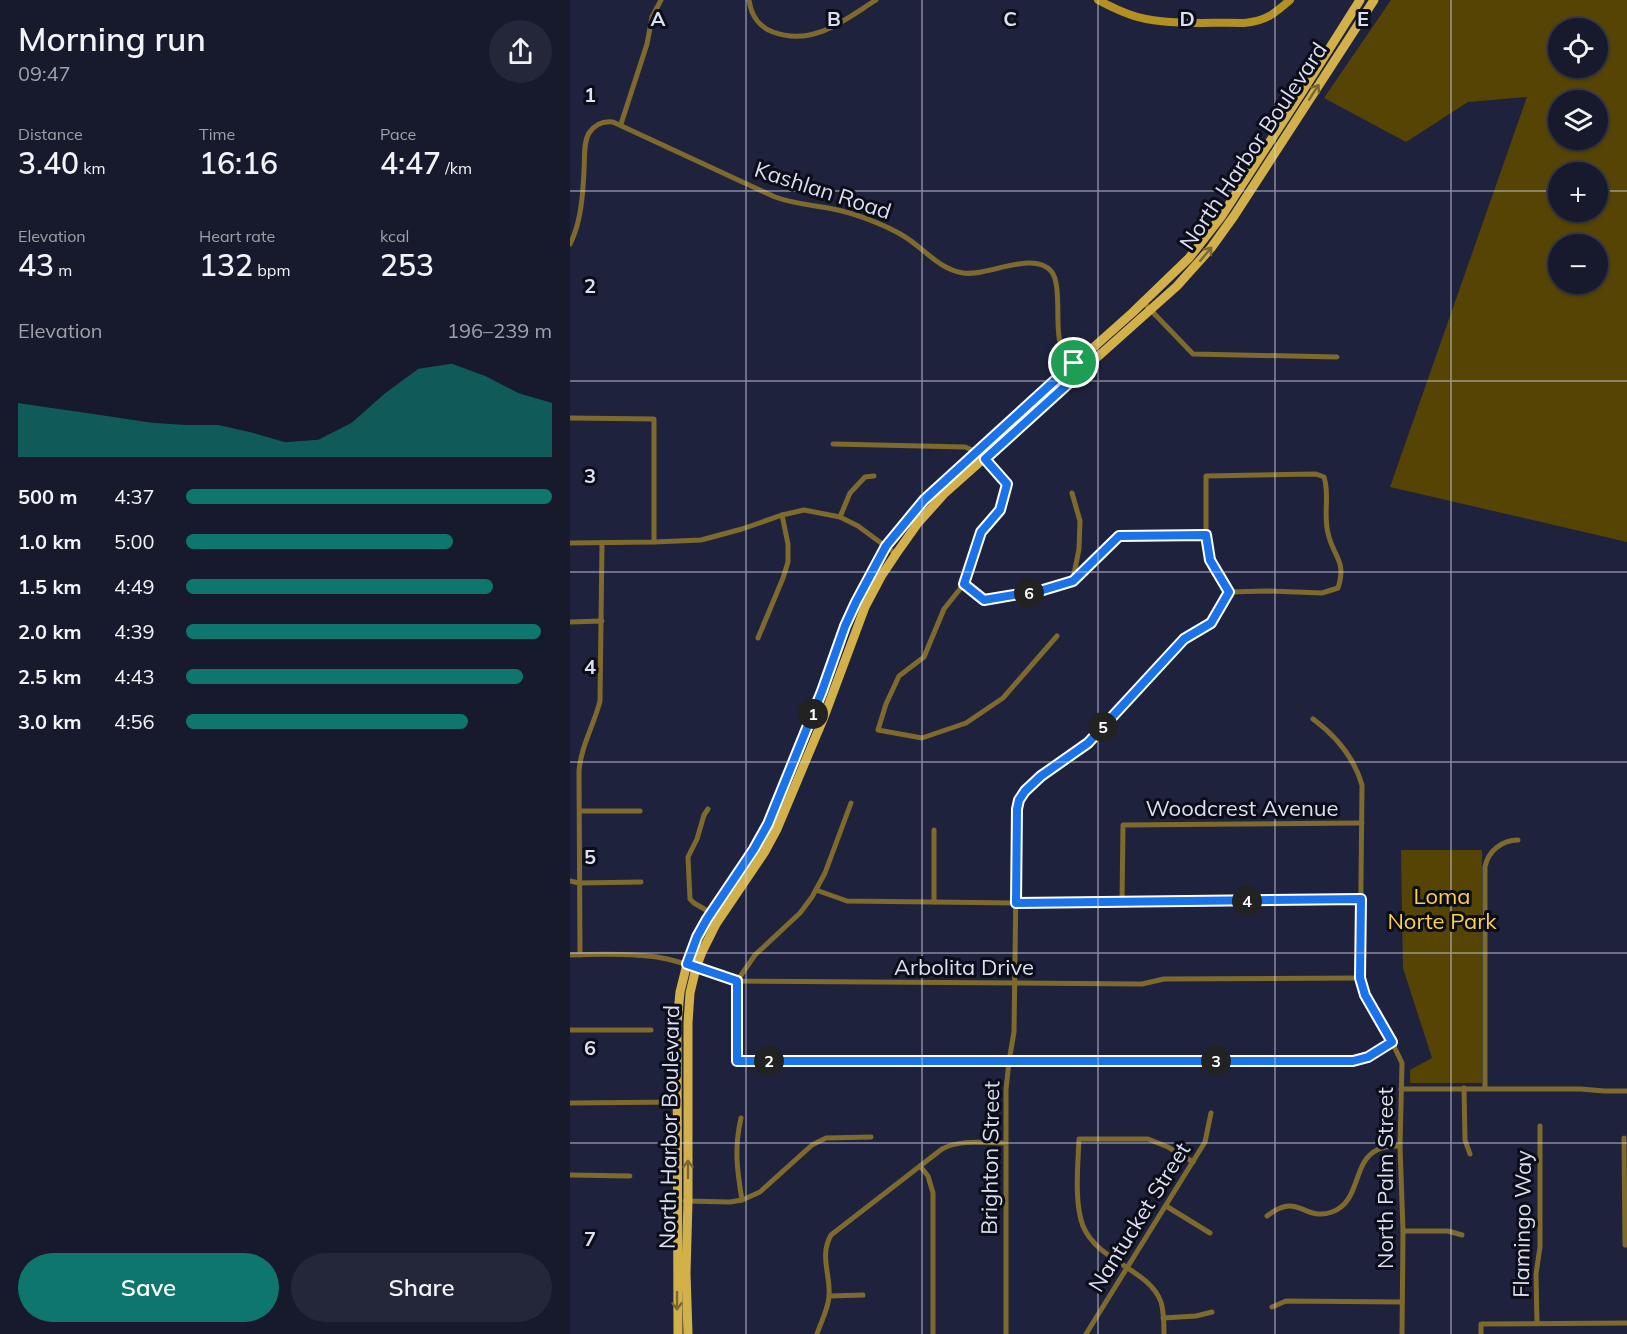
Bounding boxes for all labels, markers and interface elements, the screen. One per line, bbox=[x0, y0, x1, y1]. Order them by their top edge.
text: A bbox=[651, 6, 666, 31]
text: B bbox=[827, 6, 841, 31]
text: C bbox=[1003, 6, 1017, 31]
text: D bbox=[1179, 6, 1195, 31]
text: E bbox=[1357, 6, 1369, 31]
text: Morning run bbox=[18, 18, 206, 59]
map controls bbox=[1548, 18, 1608, 294]
button: locate bbox=[1548, 18, 1608, 78]
button: share bbox=[489, 20, 552, 83]
street label: North Harbor Boulevard bbox=[1173, 37, 1333, 255]
text: 09:47 bbox=[18, 61, 71, 86]
text: 1 bbox=[584, 82, 596, 107]
one-way arrow bbox=[1309, 84, 1321, 101]
button: layers bbox=[1548, 90, 1608, 150]
text: Distance bbox=[18, 124, 83, 144]
text: Time bbox=[199, 124, 235, 144]
text: Pace bbox=[380, 124, 416, 144]
text: 3.40 bbox=[18, 144, 79, 182]
text: 16:16 bbox=[199, 144, 278, 182]
text: 4:47 bbox=[380, 144, 441, 182]
street label: Kashlan Road bbox=[751, 155, 895, 225]
text: km bbox=[79, 158, 106, 178]
text: /km bbox=[441, 158, 472, 178]
button: + bbox=[1548, 162, 1608, 222]
text: Elevation bbox=[18, 226, 86, 246]
text: Heart rate bbox=[199, 226, 275, 246]
text: kcal bbox=[380, 226, 409, 246]
button: − bbox=[1548, 234, 1608, 294]
text: 43 bbox=[18, 246, 54, 284]
text: 132 bbox=[199, 246, 253, 284]
text: 253 bbox=[380, 246, 434, 284]
one-way arrow bbox=[1199, 246, 1212, 262]
text: m bbox=[54, 260, 72, 280]
text: bpm bbox=[253, 260, 290, 280]
text: 2 bbox=[584, 273, 596, 298]
text: Elevation bbox=[18, 318, 103, 343]
text: 196–239 m bbox=[447, 318, 552, 343]
pin bbox=[1048, 337, 1099, 388]
icon: arrive bbox=[1057, 346, 1090, 379]
text: 3 bbox=[584, 463, 596, 488]
text: 500 m bbox=[18, 484, 77, 509]
text: 4:37 bbox=[114, 484, 155, 509]
text: 1.0 km bbox=[18, 529, 81, 554]
text: 5:00 bbox=[114, 529, 155, 554]
text: 1.5 km bbox=[18, 574, 81, 599]
text: 4:49 bbox=[114, 574, 155, 599]
pin: 6 bbox=[1014, 578, 1044, 608]
text: 6 bbox=[1024, 583, 1034, 603]
text: 2.0 km bbox=[18, 619, 81, 644]
text: 4:39 bbox=[114, 619, 155, 644]
text: 4 bbox=[584, 654, 596, 679]
text: 2.5 km bbox=[18, 664, 81, 689]
text: 4:43 bbox=[114, 664, 155, 689]
pin: 1 bbox=[798, 699, 828, 729]
text: 1 bbox=[808, 704, 818, 724]
text: 3.0 km bbox=[18, 709, 81, 734]
text: 4:56 bbox=[114, 709, 155, 734]
pin: 5 bbox=[1088, 712, 1118, 742]
text: 5 bbox=[1098, 717, 1108, 737]
street label: Woodcrest Avenue bbox=[1145, 794, 1339, 822]
text: 5 bbox=[584, 844, 596, 869]
park label: Loma Norte Park bbox=[1387, 882, 1497, 935]
pin: 4 bbox=[1232, 886, 1262, 916]
text: 4 bbox=[1242, 891, 1252, 911]
street label: Arbolita Drive bbox=[894, 953, 1034, 981]
street label: North Harbor Boulevard bbox=[653, 1005, 685, 1249]
text: 6 bbox=[584, 1035, 596, 1060]
pin: 2 bbox=[754, 1046, 784, 1076]
pin: 3 bbox=[1201, 1046, 1231, 1076]
text: 2 bbox=[764, 1051, 774, 1071]
text: 3 bbox=[1211, 1051, 1221, 1071]
street label: Brighton Street bbox=[975, 1080, 1005, 1235]
street label: North Palm Street bbox=[1371, 1087, 1399, 1269]
street label: Nantucket Street bbox=[1082, 1137, 1196, 1297]
street label: Flamingo Way bbox=[1507, 1150, 1537, 1298]
one-way arrow bbox=[682, 1160, 694, 1180]
text: 7 bbox=[584, 1226, 596, 1251]
button: Save bbox=[18, 1253, 279, 1322]
button: Share bbox=[291, 1253, 552, 1322]
one-way arrow bbox=[672, 1291, 683, 1311]

